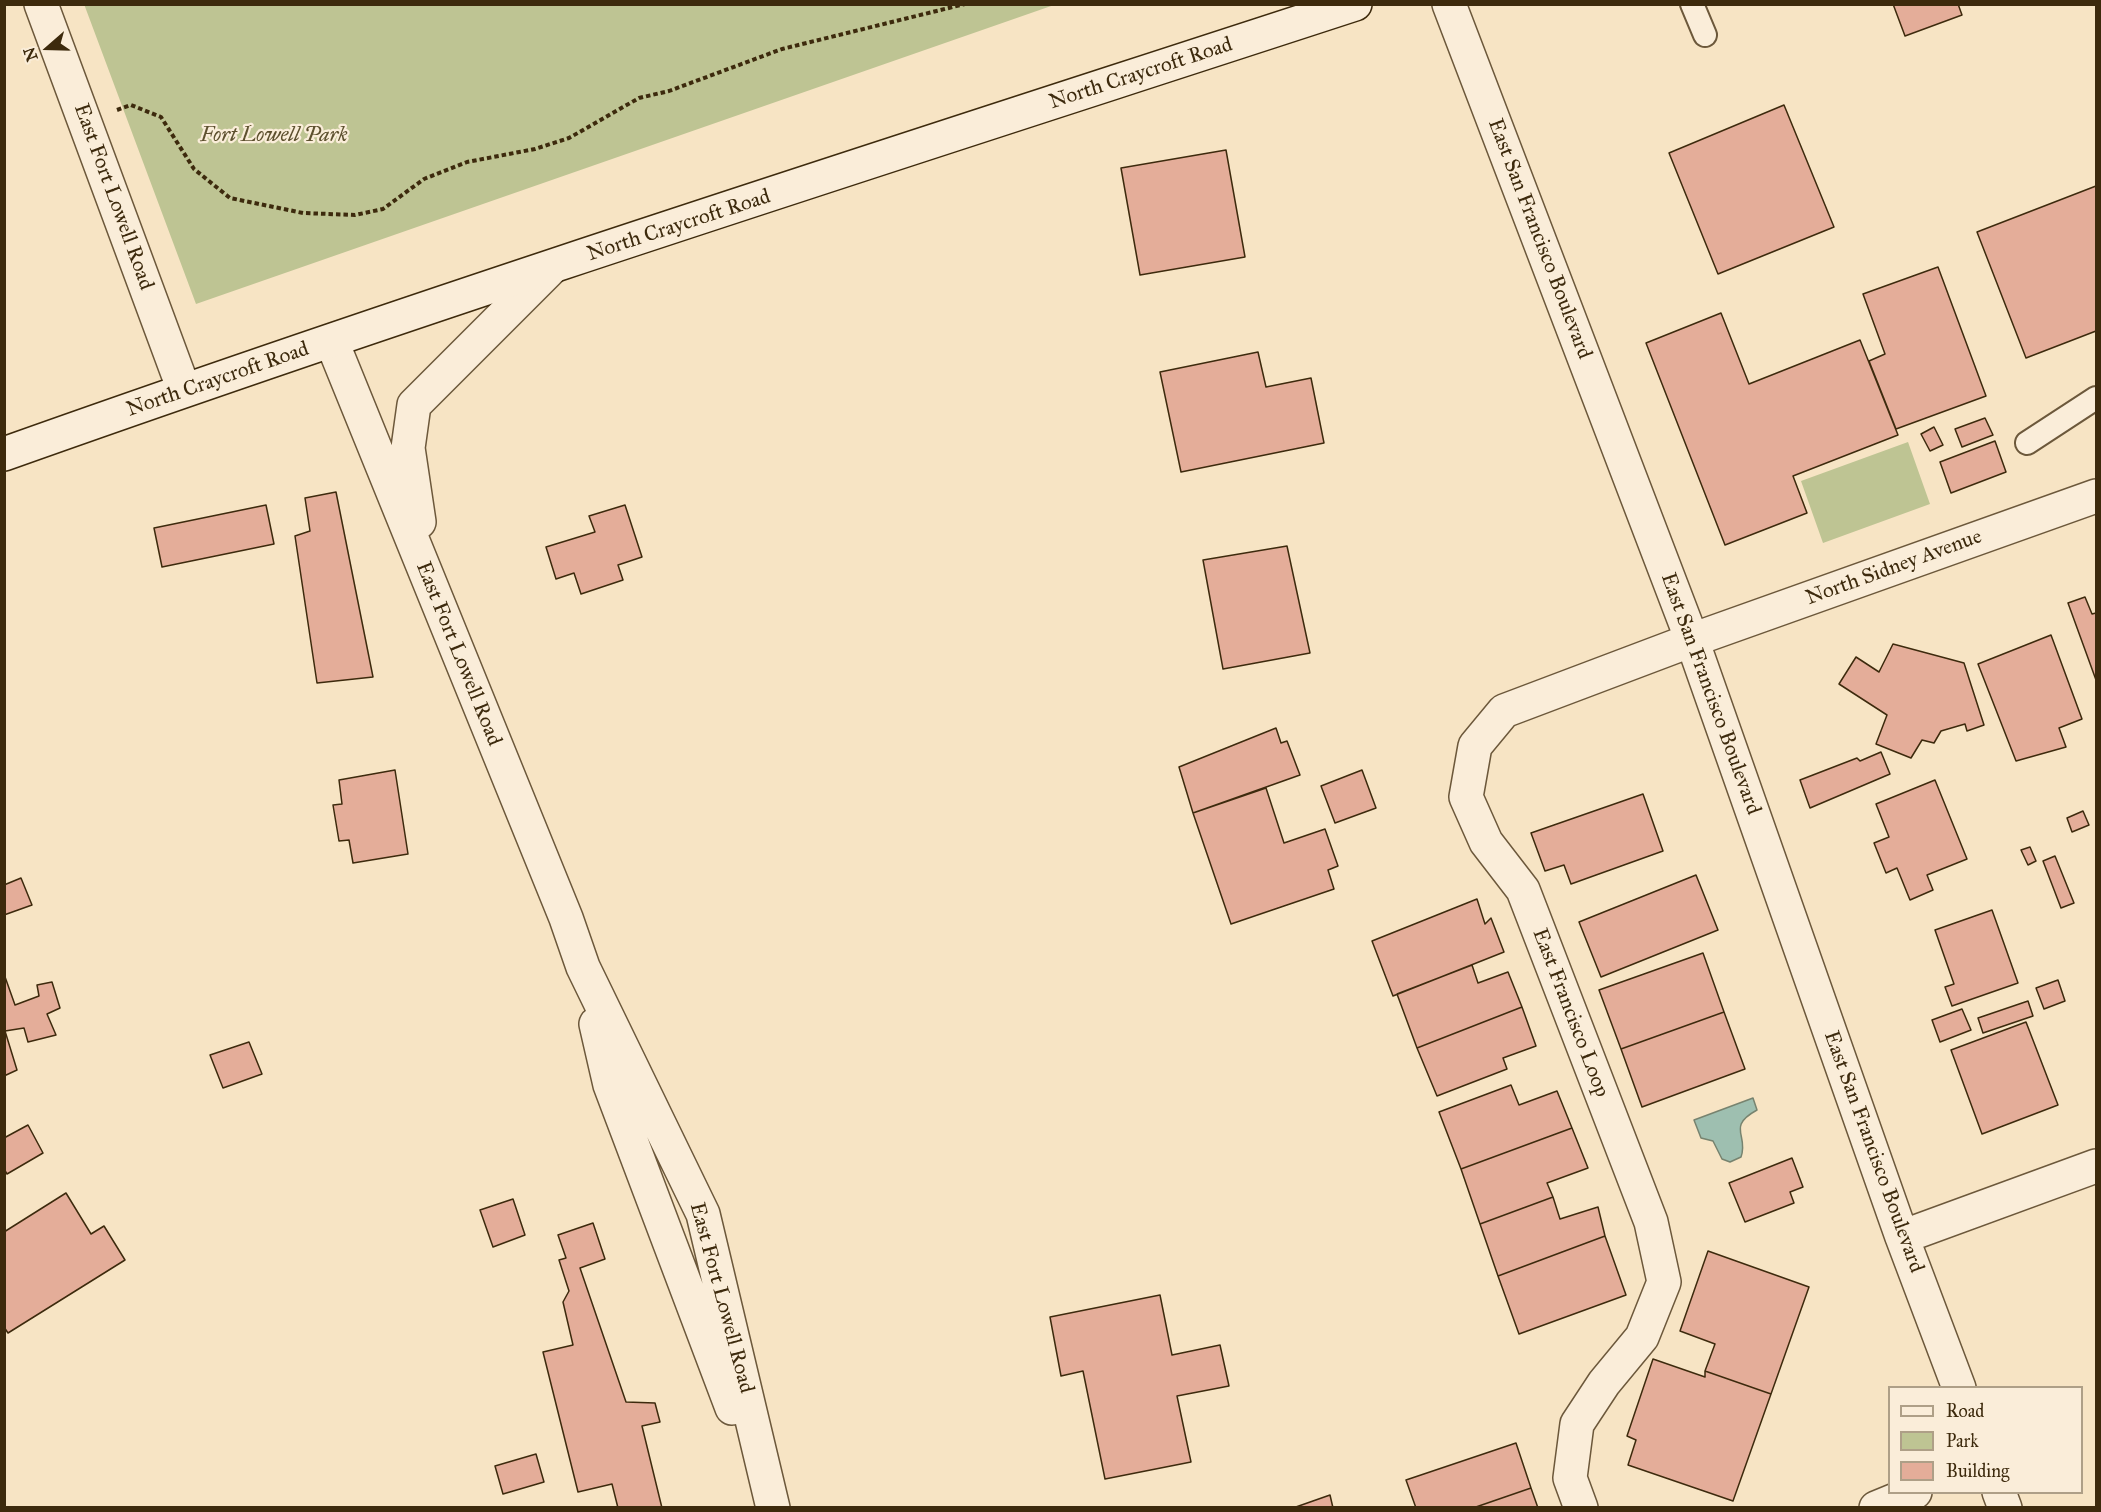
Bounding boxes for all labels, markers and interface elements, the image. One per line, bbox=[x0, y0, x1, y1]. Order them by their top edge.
north arrow bbox=[18, 18, 78, 78]
street label: North Craycroft Road bbox=[1046, 32, 1236, 116]
text: N bbox=[19, 45, 42, 64]
street label: East Fort Lowell Road bbox=[68, 100, 158, 294]
street label: East San Francisco Boulevard bbox=[1481, 115, 1597, 363]
park label: Fort Lowell Park bbox=[200, 123, 348, 149]
street label: North Craycroft Road bbox=[584, 184, 774, 268]
street label: North Craycroft Road bbox=[124, 337, 312, 423]
street label: North Sidney Avenue bbox=[1803, 524, 1985, 612]
street label: East Fort Lowell Road bbox=[410, 558, 506, 750]
street label: East San Francisco Boulevard bbox=[1654, 570, 1766, 818]
street label: East Francisco Loop bbox=[1526, 925, 1614, 1101]
street label: East San Francisco Boulevard bbox=[1817, 1028, 1929, 1276]
street label: East Fort Lowell Road bbox=[683, 1200, 759, 1396]
legend bbox=[1888, 1386, 2083, 1494]
text: Road bbox=[1946, 1400, 1984, 1422]
text: Park bbox=[1946, 1430, 1979, 1452]
text: Building bbox=[1946, 1460, 2009, 1482]

